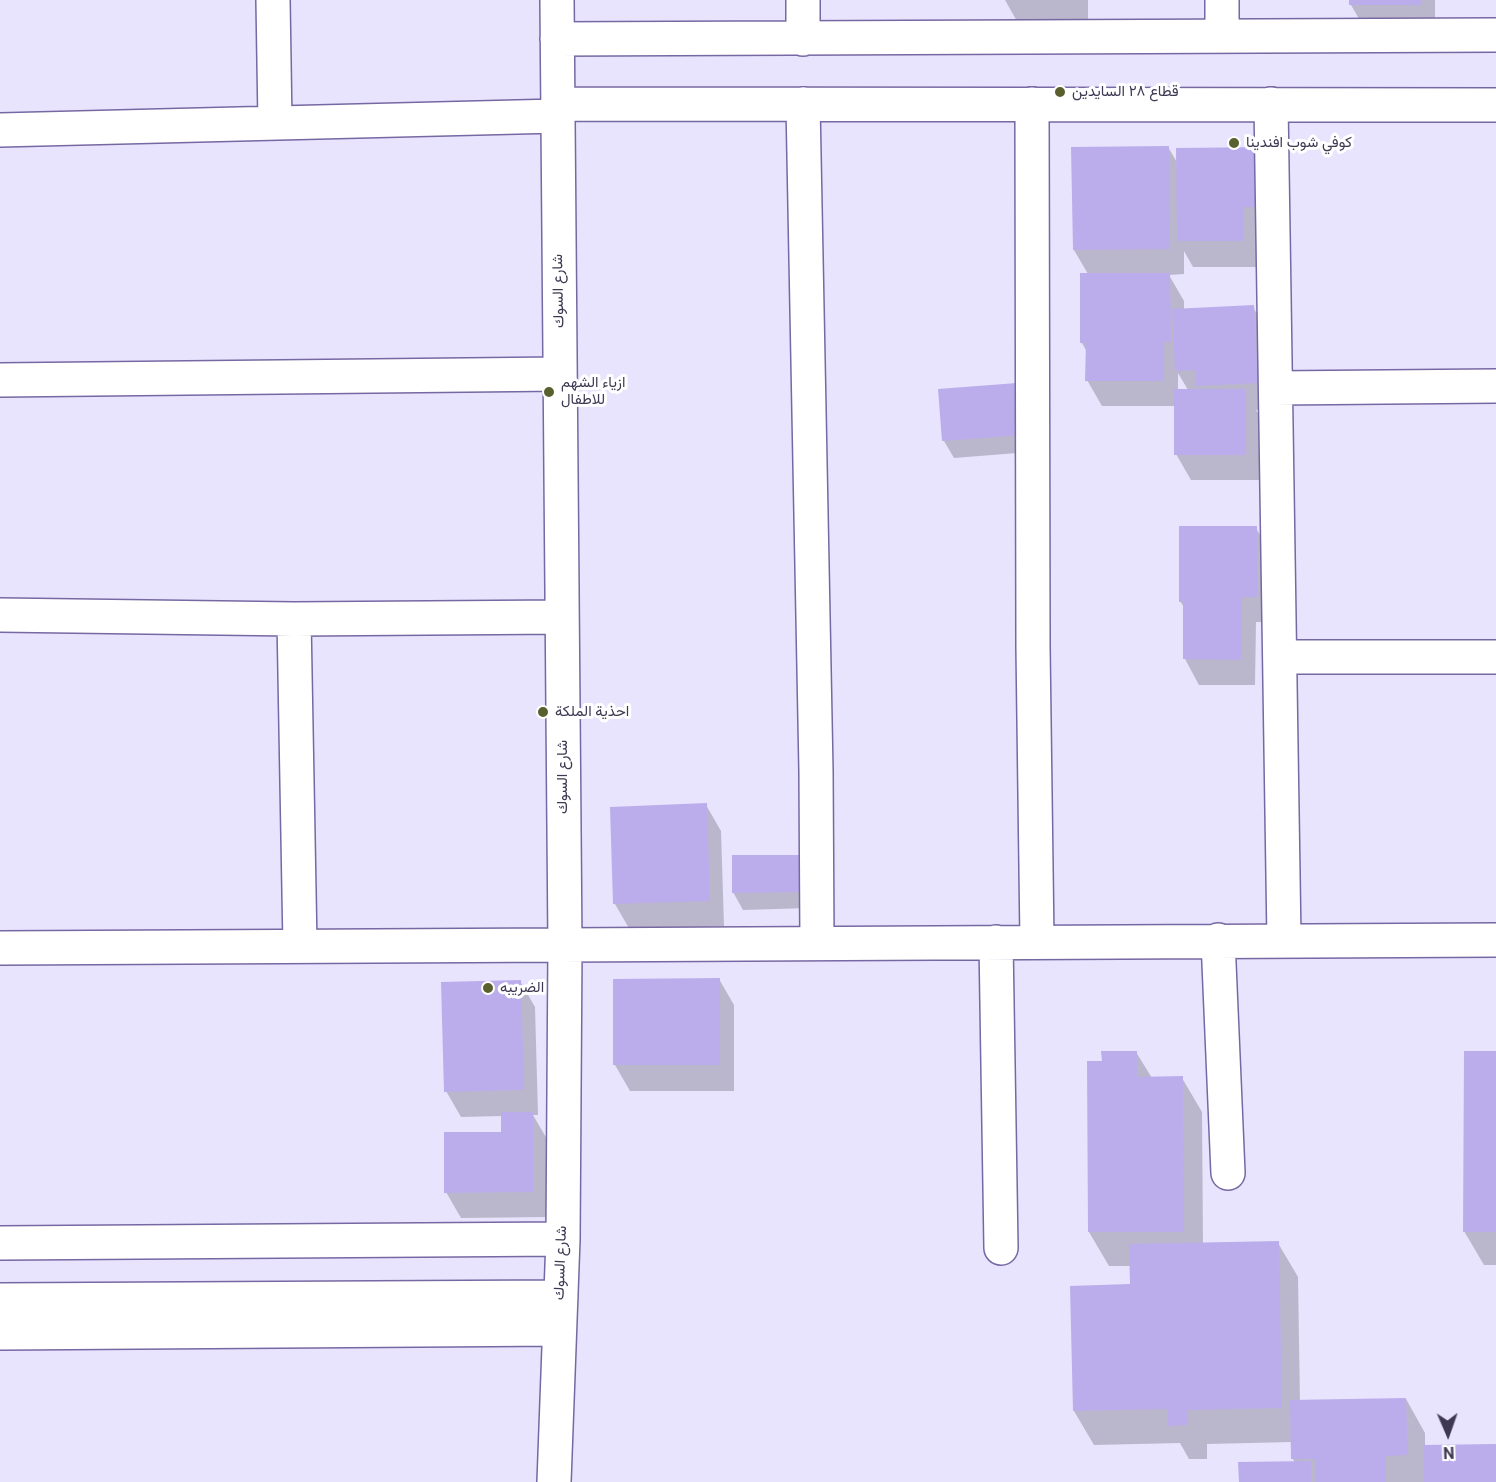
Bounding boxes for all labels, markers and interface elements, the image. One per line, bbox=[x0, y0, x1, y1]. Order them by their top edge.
place label: قطاع ٢٨ السايدين bbox=[1072, 83, 1179, 101]
marker: قطاع ٢٨ السايدين bbox=[1053, 85, 1067, 99]
place label: كوفي شوب افندينا bbox=[1246, 134, 1352, 152]
marker: كوفي شوب افندينا bbox=[1227, 136, 1241, 150]
street label: شارع السوك bbox=[549, 254, 569, 328]
place label: ازياء الشهم للاطفال bbox=[561, 374, 625, 409]
marker: ازياء الشهم للاطفال bbox=[542, 385, 556, 399]
place label: احذية الملكة bbox=[555, 703, 629, 721]
marker: احذية الملكة bbox=[536, 705, 550, 719]
street label: شارع السوك bbox=[554, 740, 572, 814]
place label: الضريبه bbox=[500, 979, 544, 997]
marker: الضريبه bbox=[481, 981, 495, 995]
street label: شارع السوك bbox=[551, 1226, 571, 1300]
north arrow bbox=[1418, 1404, 1478, 1464]
text: N bbox=[1443, 1443, 1455, 1462]

